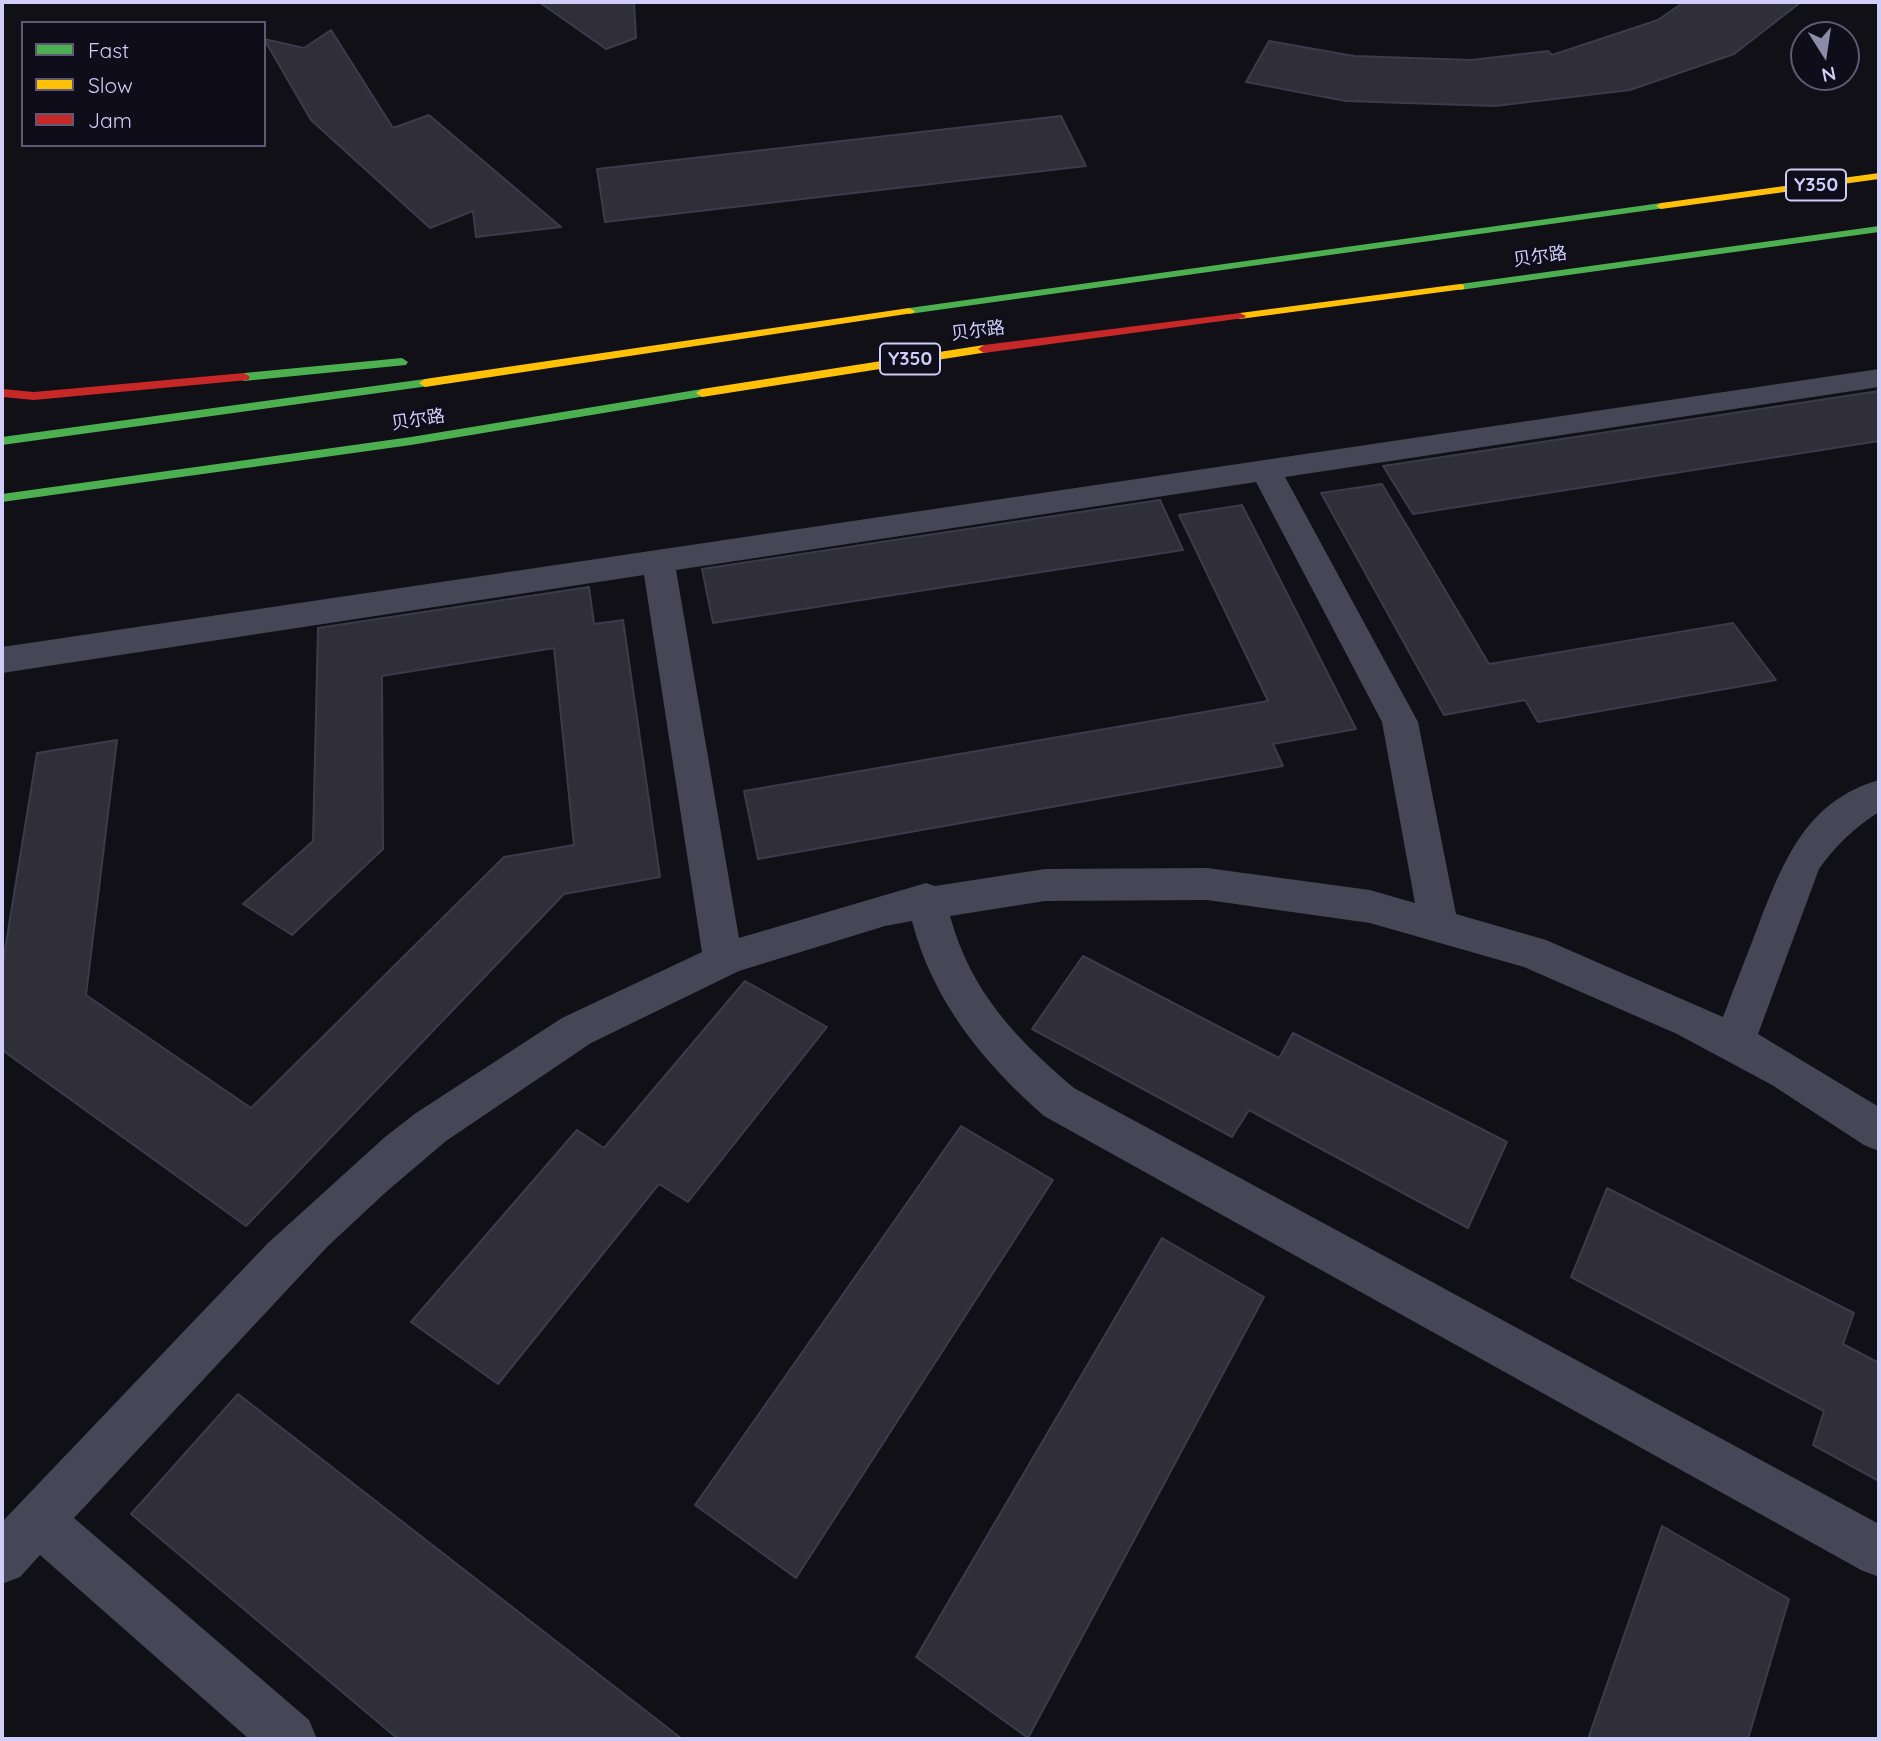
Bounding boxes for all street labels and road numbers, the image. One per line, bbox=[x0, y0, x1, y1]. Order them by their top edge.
road number: Y350 bbox=[1786, 169, 1846, 200]
street label: 贝尔路 bbox=[1512, 243, 1568, 271]
street label: 贝尔路 bbox=[950, 317, 1006, 345]
road number: Y350 bbox=[880, 344, 940, 374]
street label: 贝尔路 bbox=[390, 405, 446, 435]

